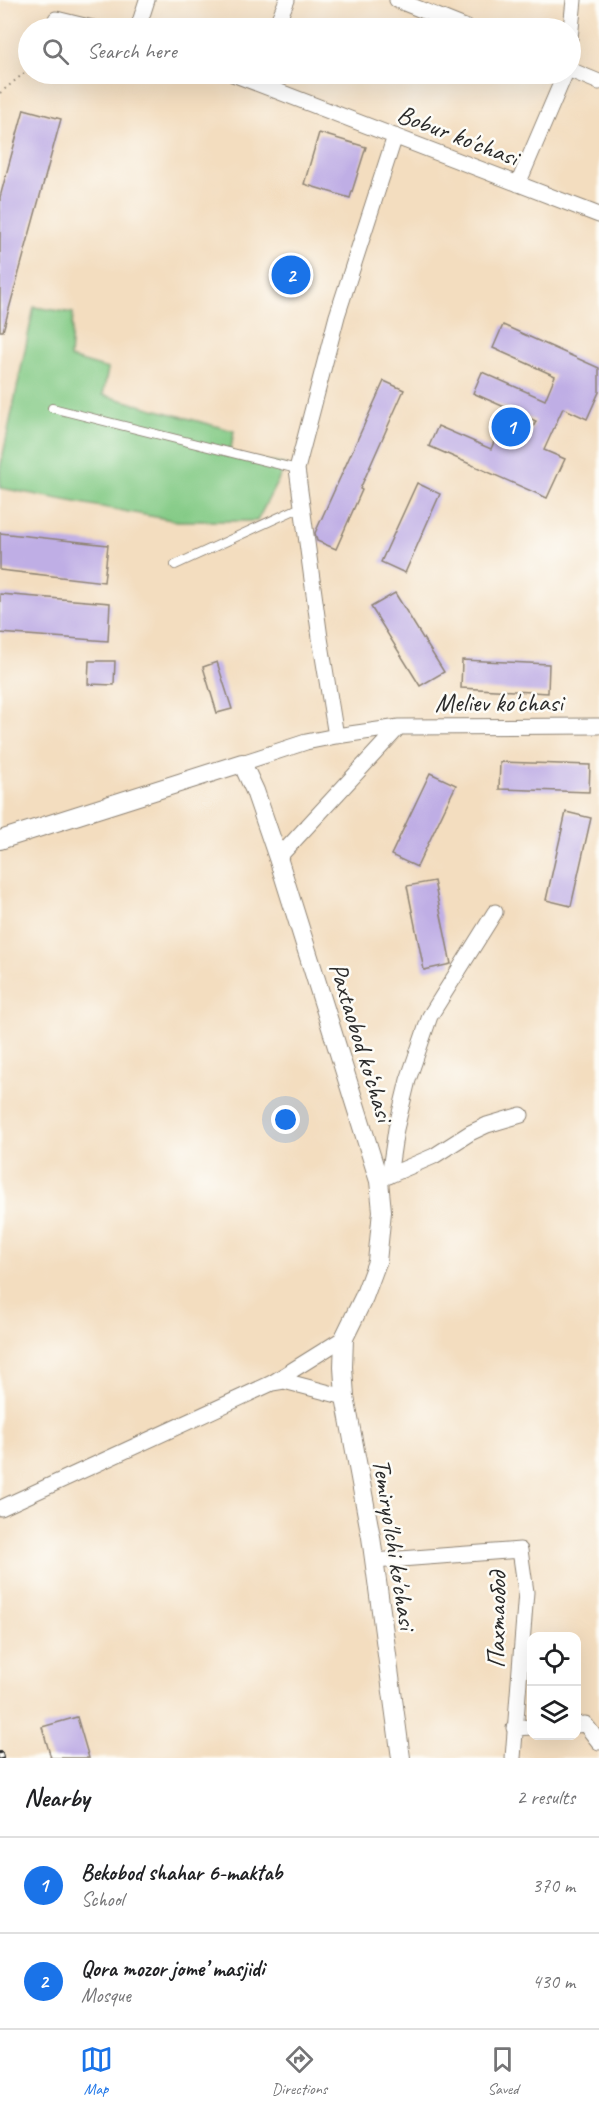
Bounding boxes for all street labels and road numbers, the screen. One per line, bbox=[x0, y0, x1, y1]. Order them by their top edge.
street label: Bobur ko'chasi bbox=[393, 97, 526, 175]
street label: Meliev ko'chasi bbox=[435, 686, 566, 719]
street label: Paxtaobod ko‘chasi bbox=[322, 959, 402, 1129]
street label: Temiryo'lchi ko'chasi bbox=[365, 1456, 425, 1635]
street label: Пахтаобод bbox=[479, 1568, 514, 1669]

